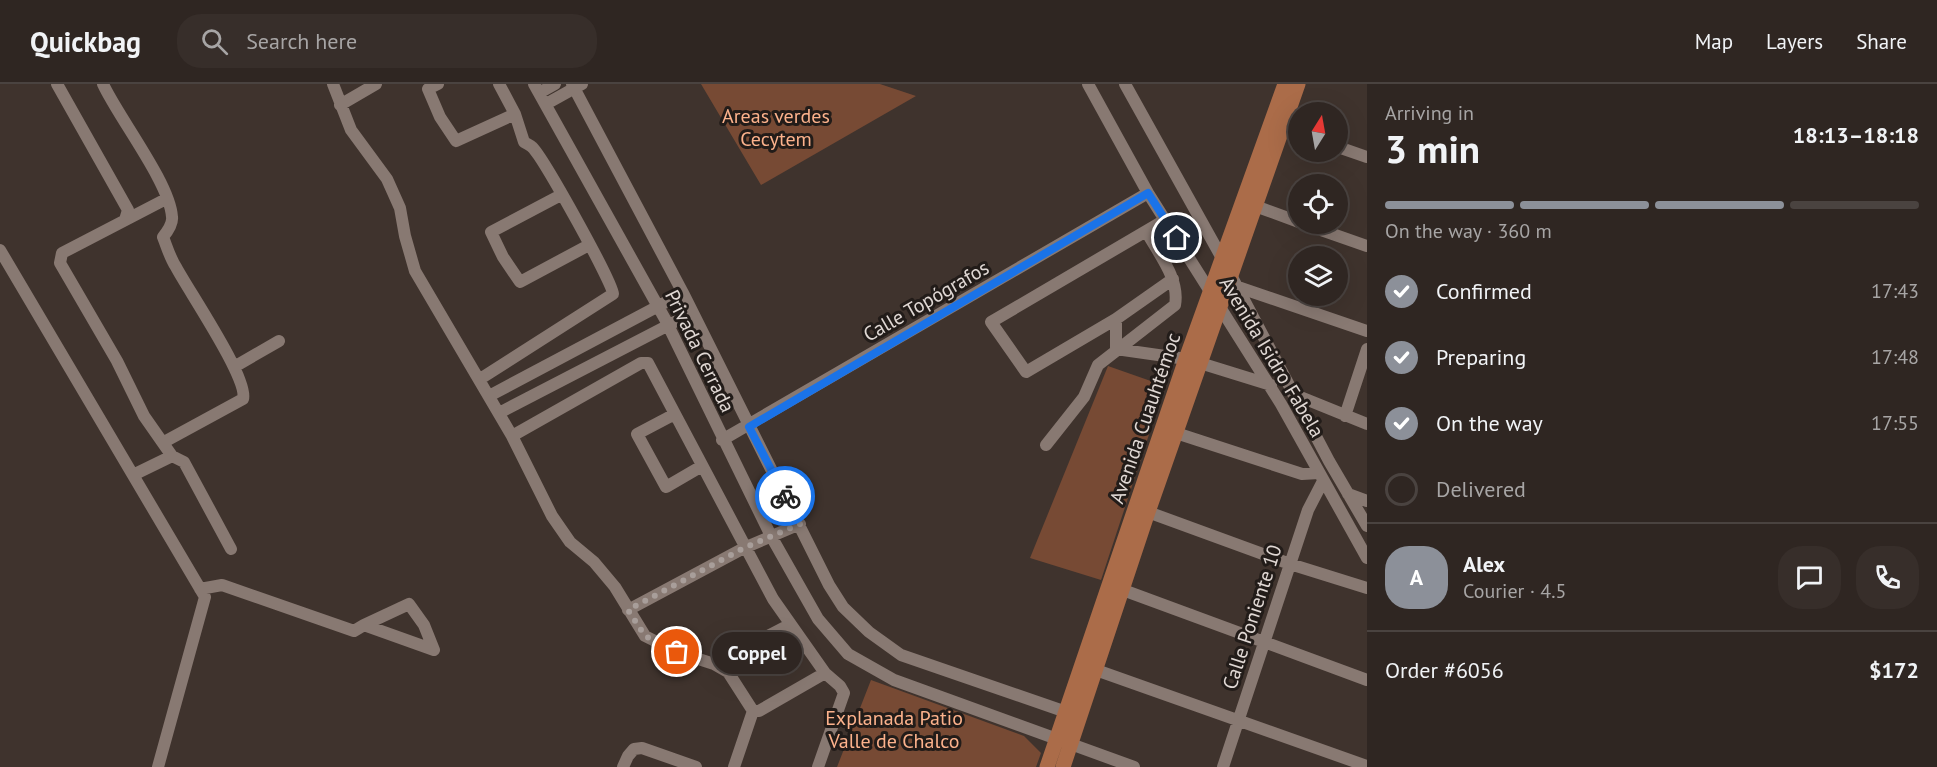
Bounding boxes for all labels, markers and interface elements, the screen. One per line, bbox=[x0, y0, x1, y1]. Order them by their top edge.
search box bbox=[177, 14, 597, 68]
text: Quickbag bbox=[30, 23, 141, 60]
icon: search bbox=[198, 25, 231, 58]
text: Search here bbox=[246, 27, 357, 55]
text: Map bbox=[1695, 28, 1733, 55]
text: Layers bbox=[1766, 28, 1823, 55]
text: Share bbox=[1856, 28, 1907, 55]
text: Arriving in bbox=[1385, 100, 1474, 126]
north arrow bbox=[1288, 102, 1348, 162]
map controls bbox=[1288, 102, 1348, 306]
park label: Areas verdes Cecytem bbox=[722, 103, 830, 152]
text: 18:13–18:18 bbox=[1793, 121, 1919, 149]
text: 3 min bbox=[1385, 123, 1480, 174]
button: locate bbox=[1288, 174, 1348, 234]
pin bbox=[1151, 212, 1202, 263]
text: On the way · 360 m bbox=[1385, 218, 1552, 244]
icon: home bbox=[1160, 221, 1193, 254]
button: layers bbox=[1288, 246, 1348, 306]
street label: Calle Topógrafos bbox=[858, 254, 994, 348]
street label: Avenida Isidro Fabela bbox=[1214, 272, 1330, 442]
icon: check bbox=[1385, 275, 1418, 308]
text: Confirmed bbox=[1436, 277, 1532, 305]
text: 17:43 bbox=[1871, 278, 1919, 304]
street label: Privada Cerrada bbox=[659, 285, 741, 417]
street label: Avenida Cuauhtémoc bbox=[1104, 329, 1186, 507]
icon: check bbox=[1385, 341, 1418, 374]
text: Preparing bbox=[1436, 343, 1526, 371]
text: 17:48 bbox=[1871, 344, 1919, 370]
icon: check bbox=[1385, 407, 1418, 440]
text: On the way bbox=[1436, 409, 1543, 437]
text: 17:55 bbox=[1871, 410, 1919, 436]
courier bbox=[755, 466, 815, 526]
text: Delivered bbox=[1436, 475, 1526, 503]
icon: bike bbox=[769, 480, 802, 513]
street label: Calle Poniente 10 bbox=[1216, 541, 1288, 693]
button: chat bbox=[1778, 546, 1841, 609]
button: phone bbox=[1856, 546, 1919, 609]
text: Alex bbox=[1463, 550, 1505, 578]
text: A bbox=[1410, 563, 1423, 591]
text: Courier · 4.5 bbox=[1463, 578, 1566, 604]
pin bbox=[651, 626, 702, 677]
callout: Coppel bbox=[713, 631, 803, 673]
icon: bag bbox=[660, 635, 693, 668]
text: Coppel bbox=[728, 640, 786, 666]
text: Order #6056 bbox=[1385, 656, 1504, 684]
text: $172 bbox=[1869, 656, 1919, 684]
park label: Explanada Patio Valle de Chalco bbox=[825, 705, 963, 754]

